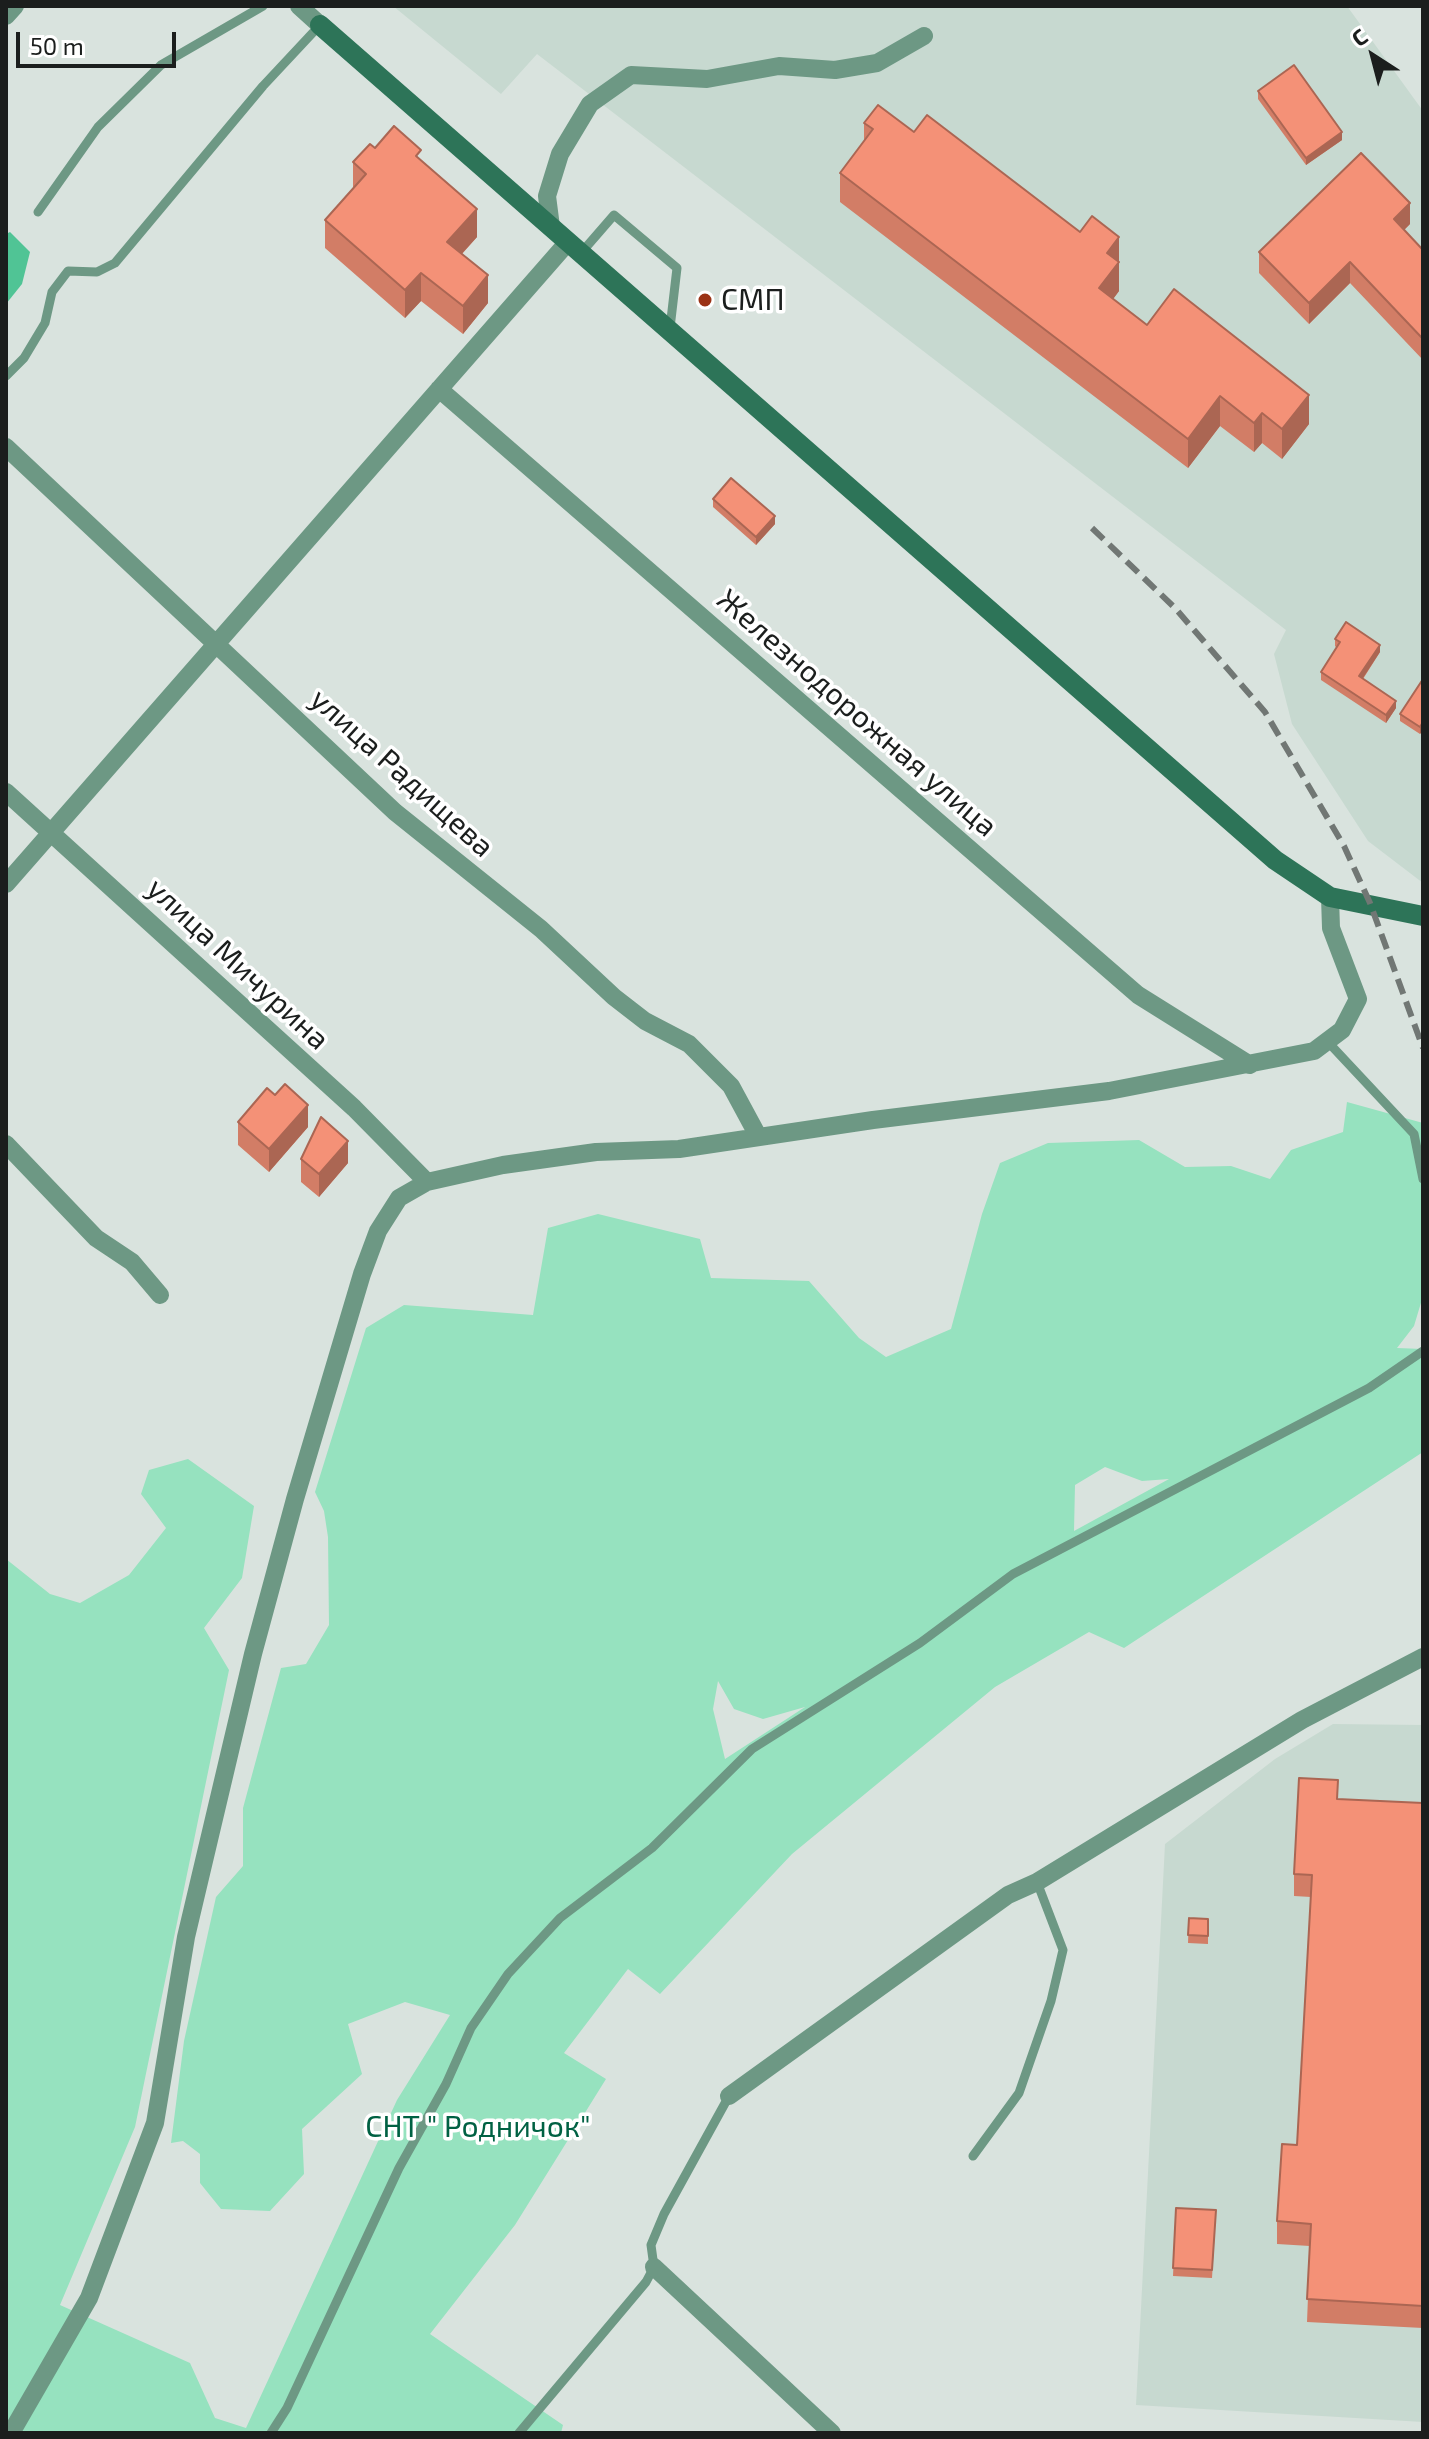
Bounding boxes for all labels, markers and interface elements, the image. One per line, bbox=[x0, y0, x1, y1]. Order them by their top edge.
scale bar bbox=[20, 16, 180, 66]
north arrow bbox=[1333, 16, 1413, 96]
text: С bbox=[1346, 22, 1372, 51]
text: 50 m bbox=[30, 31, 84, 60]
place label: СМП bbox=[721, 282, 784, 318]
marker: СМП bbox=[696, 291, 714, 309]
street label: Железнодорожная улица bbox=[710, 582, 1004, 844]
street label: улица Радищева bbox=[303, 681, 501, 865]
street label: улица Мичурина bbox=[140, 871, 336, 1057]
park label: СНТ " Родничок" bbox=[365, 2109, 591, 2145]

